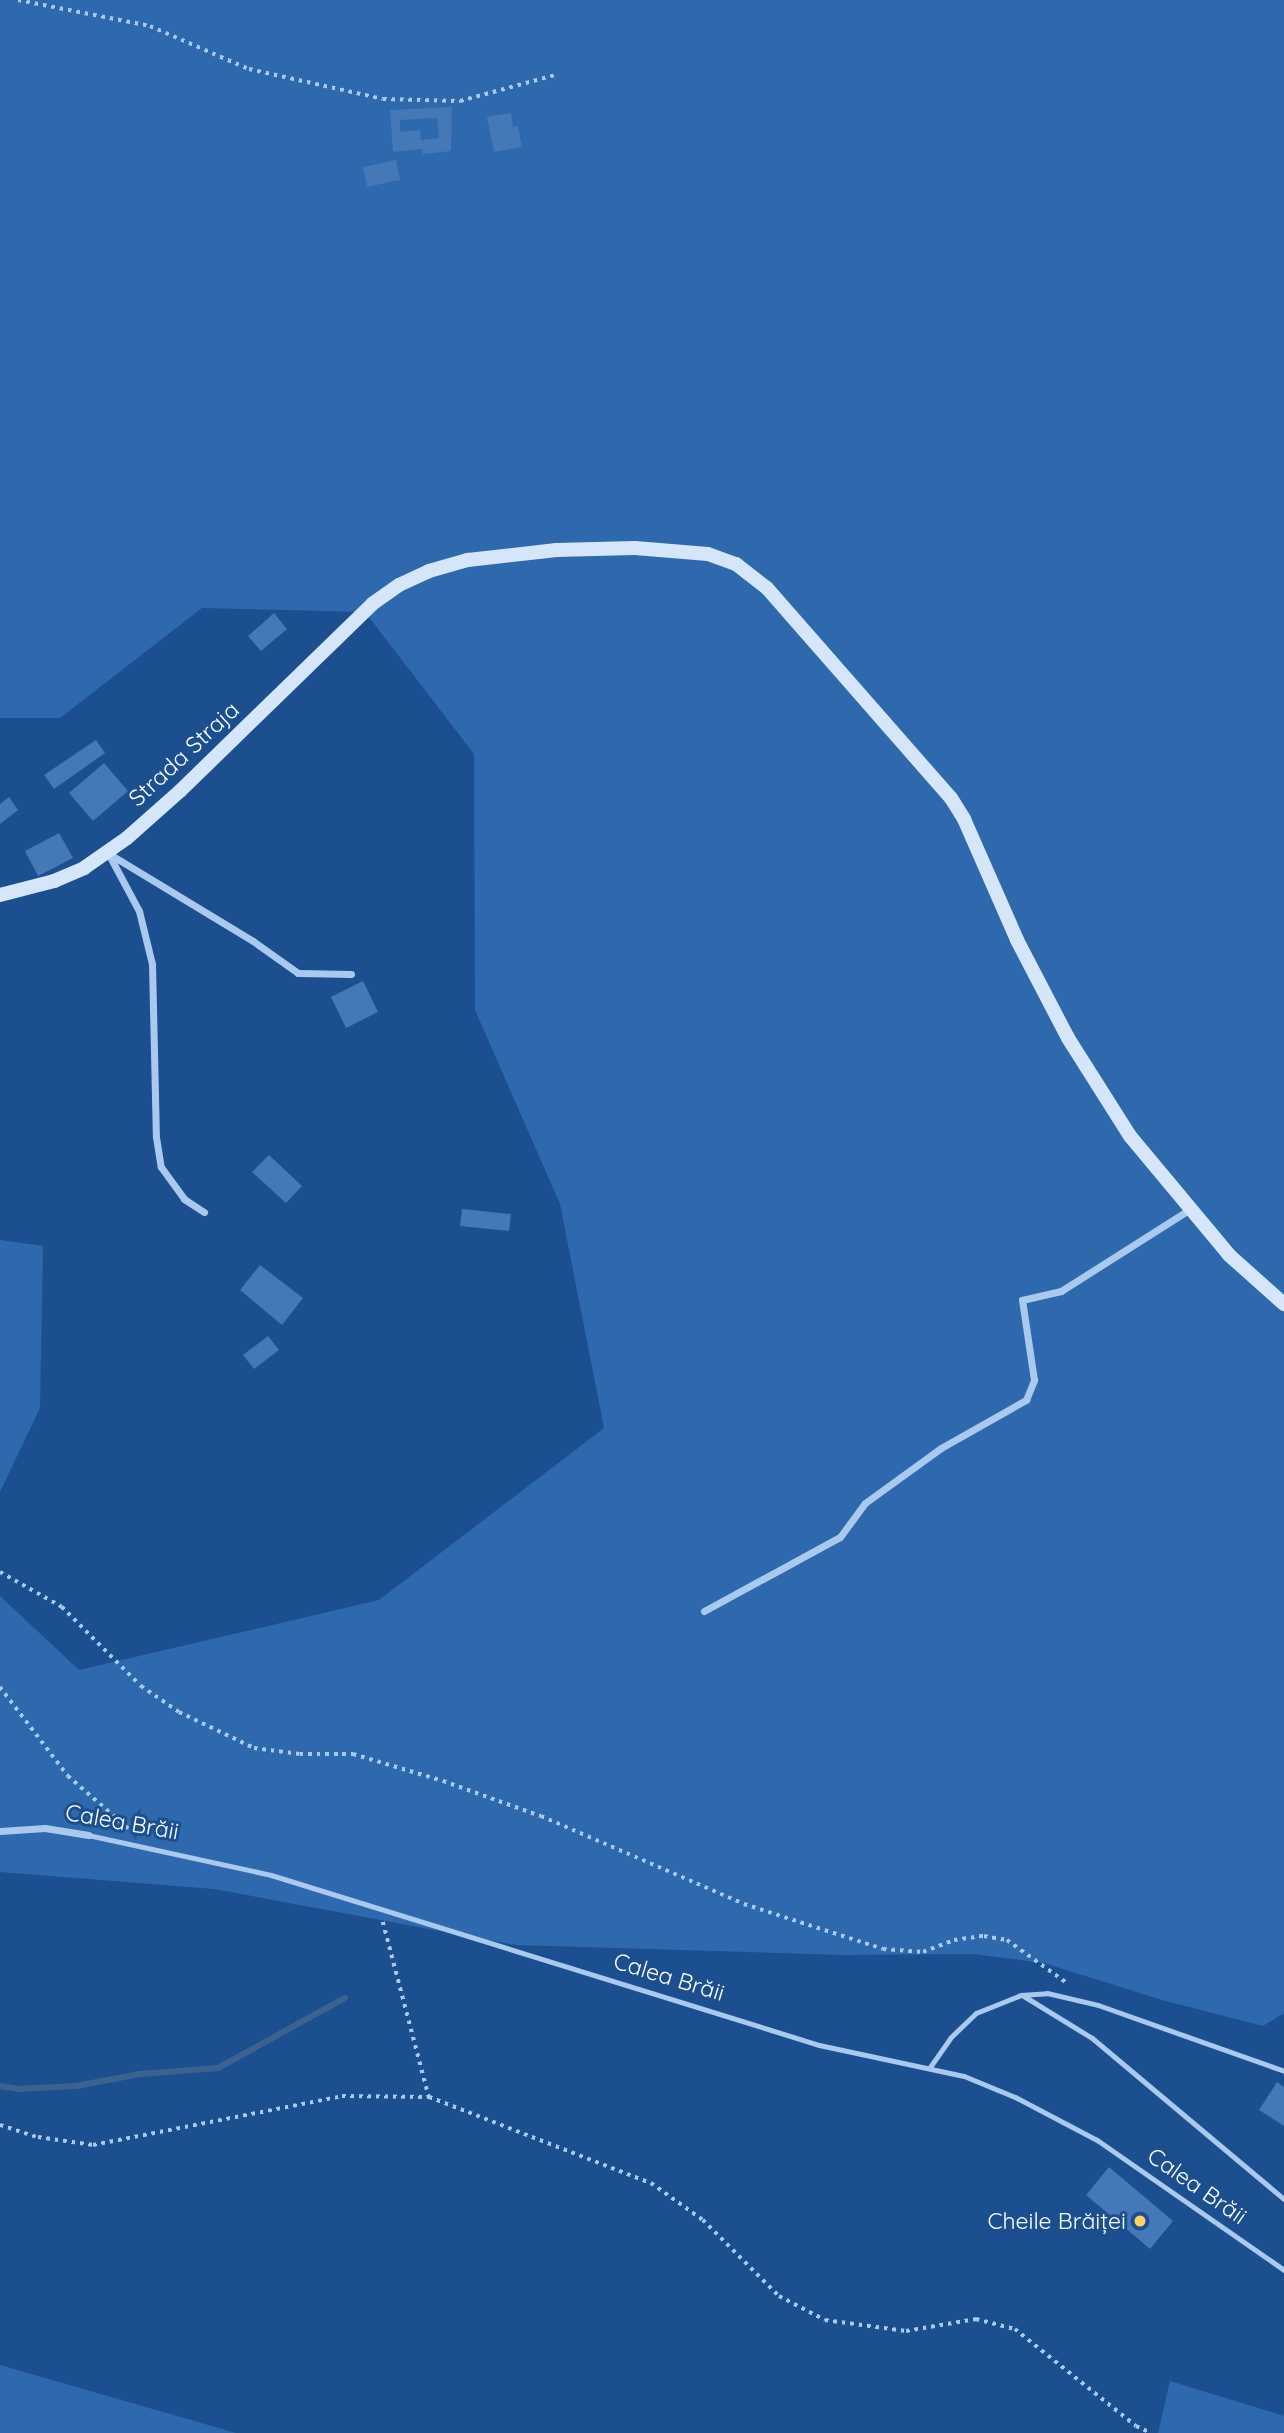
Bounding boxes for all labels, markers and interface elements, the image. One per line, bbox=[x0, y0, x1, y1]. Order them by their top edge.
street label: Strada Straja bbox=[123, 696, 245, 812]
street label: Calea Brăii bbox=[63, 1798, 181, 1846]
street label: Calea Brăii bbox=[610, 1947, 728, 2007]
street label: Calea Brăii bbox=[1142, 2142, 1252, 2230]
place label: Cheile Brăiței bbox=[988, 2207, 1126, 2235]
marker: Cheile Brăiței bbox=[1132, 2213, 1148, 2229]

